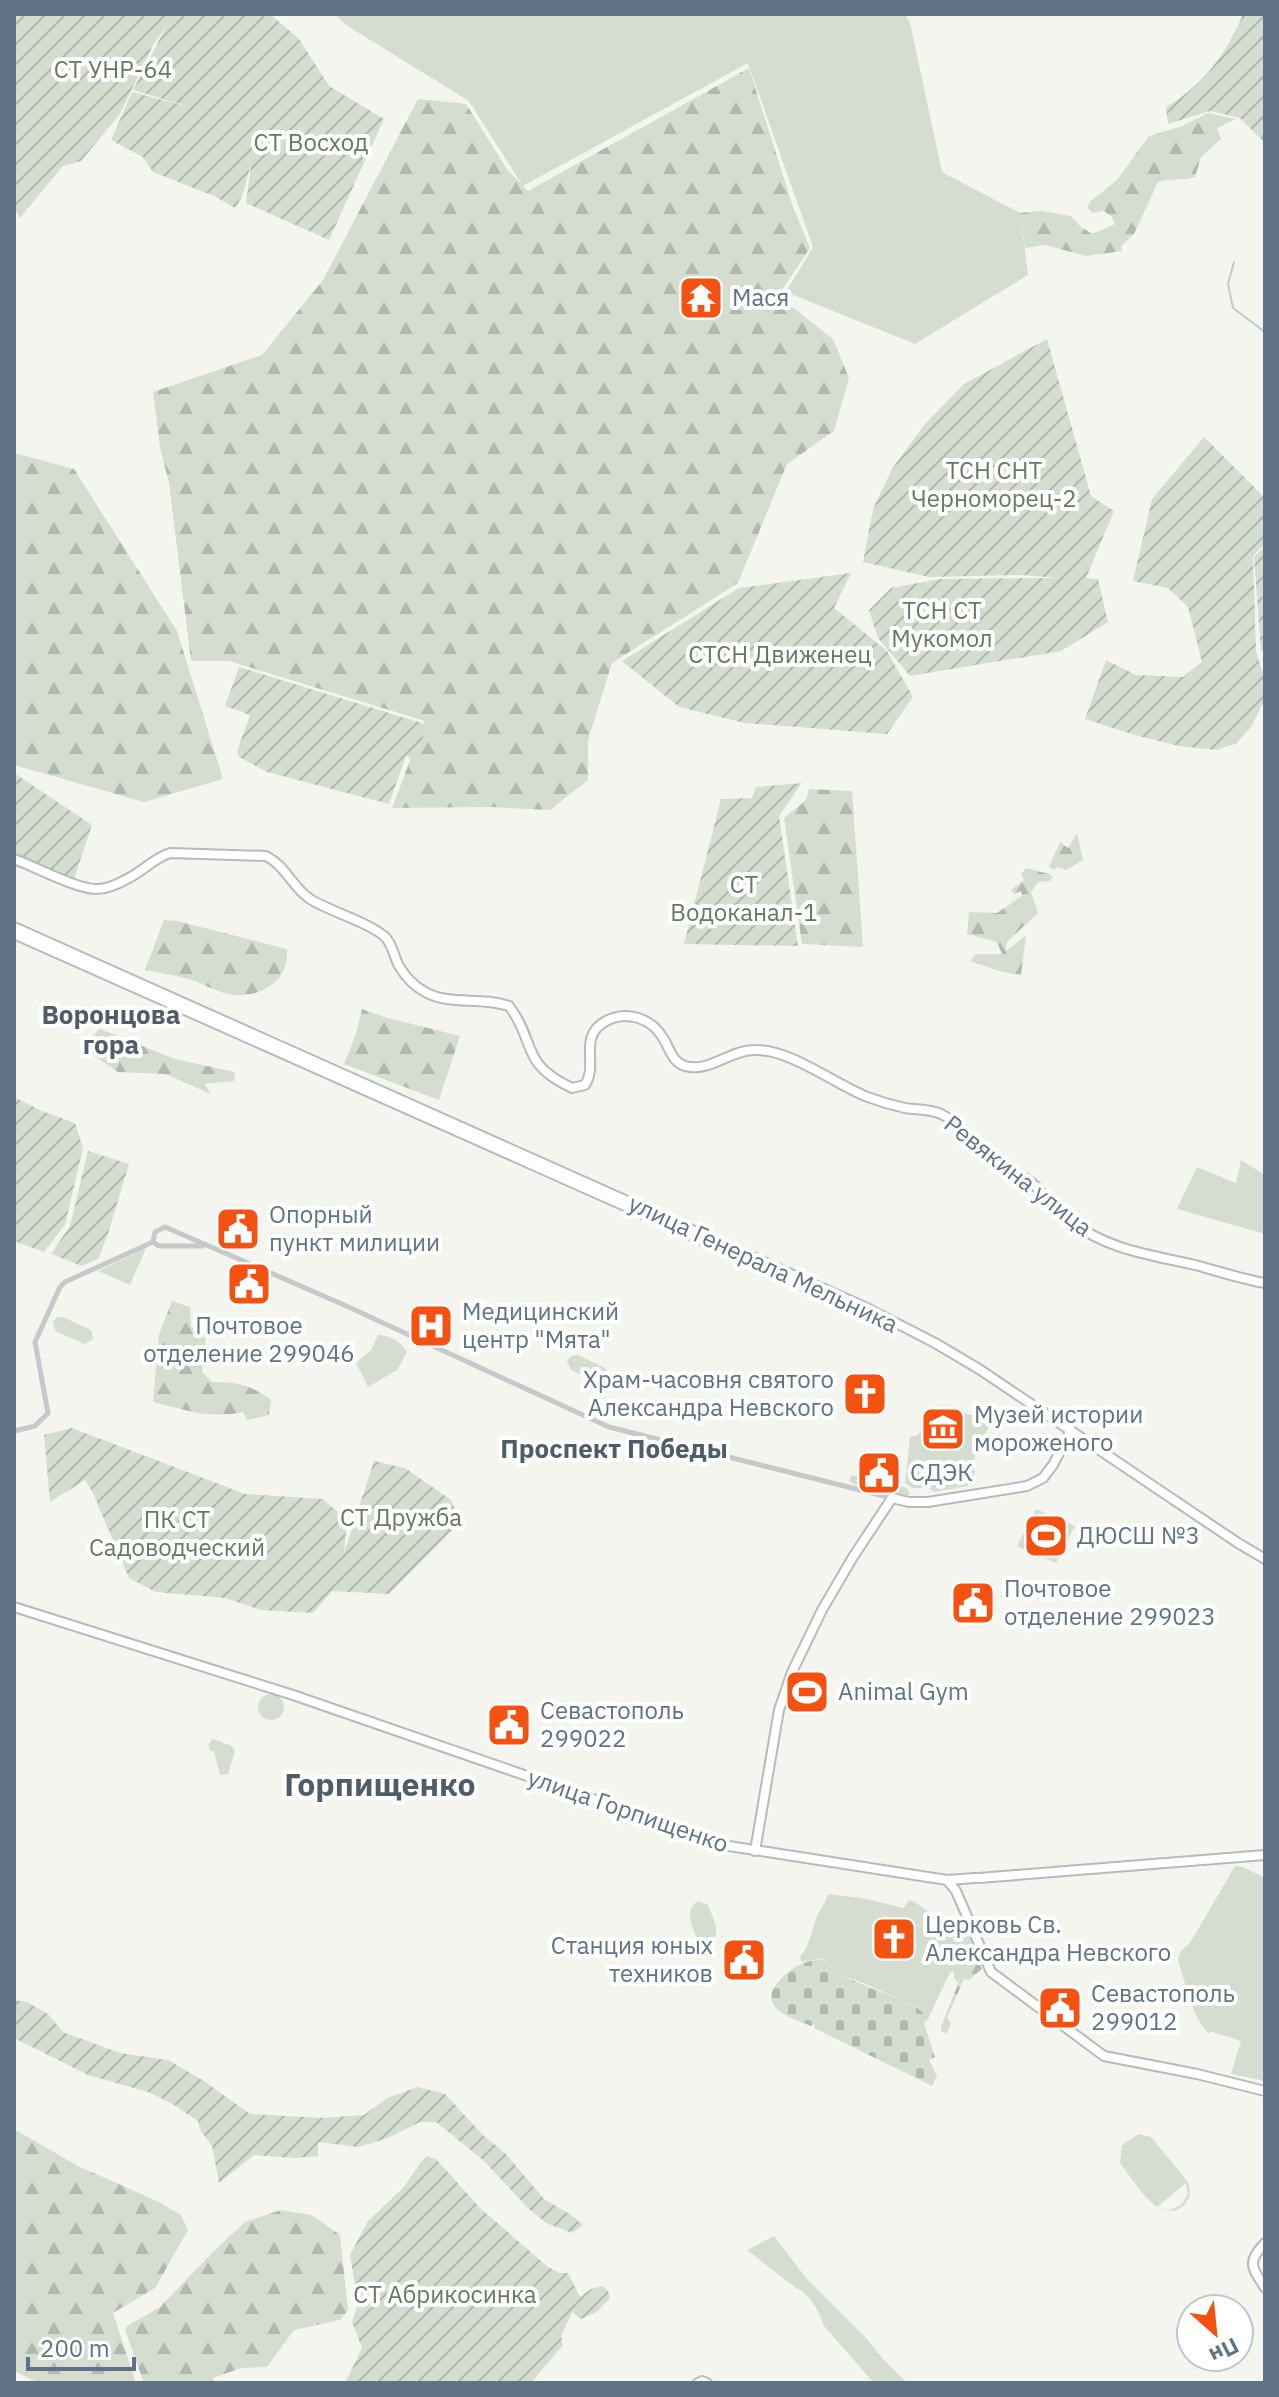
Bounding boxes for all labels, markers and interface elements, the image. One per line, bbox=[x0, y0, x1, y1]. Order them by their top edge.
park label: СТ УНР-64 bbox=[54, 53, 172, 85]
park label: СТ Восход bbox=[254, 126, 368, 158]
temple icon: Мася bbox=[677, 274, 725, 322]
place label: Мася bbox=[732, 281, 789, 313]
park label: ТСН СНТ Черноморец-2 bbox=[911, 454, 1077, 514]
park label: ТСН СТ Мукомол bbox=[891, 594, 993, 654]
park label: СТСН Движенец bbox=[688, 638, 872, 670]
park label: СТ Водоканал-1 bbox=[670, 868, 818, 928]
district label: Воронцова гора bbox=[41, 997, 181, 1061]
street label: Ревякина улица bbox=[938, 1107, 1099, 1243]
street label: улица Генерала Мельника bbox=[623, 1186, 904, 1340]
place label: Опорный пункт милиции bbox=[269, 1198, 440, 1258]
public building icon: Опорный пункт милиции bbox=[214, 1205, 262, 1253]
public building icon: Почтовое отделение 299046 bbox=[225, 1260, 273, 1308]
place label: Медицинский центр "Мята" bbox=[462, 1295, 619, 1355]
hospital icon: Медицинский центр "Мята" bbox=[407, 1302, 455, 1350]
place label: Почтовое отделение 299046 bbox=[143, 1309, 355, 1369]
place label: Храм-часовня святого Александра Невского bbox=[583, 1363, 834, 1423]
church icon: Храм-часовня святого Александра Невского bbox=[841, 1370, 889, 1418]
place label: Музей истории мороженого bbox=[974, 1398, 1143, 1458]
museum icon: Музей истории мороженого bbox=[919, 1405, 967, 1453]
district label: Проспект Победы bbox=[500, 1431, 728, 1465]
public building icon: СДЭК bbox=[855, 1449, 903, 1497]
place label: СДЭК bbox=[910, 1456, 973, 1488]
park label: СТ Дружба bbox=[340, 1501, 462, 1533]
park label: ПК СТ Садоводческий bbox=[89, 1503, 265, 1563]
sports icon: ДЮСШ №3 bbox=[1022, 1512, 1070, 1560]
place label: ДЮСШ №3 bbox=[1077, 1519, 1200, 1551]
place label: Почтовое отделение 299023 bbox=[1004, 1572, 1216, 1632]
public building icon: Почтовое отделение 299023 bbox=[949, 1579, 997, 1627]
sports icon: Animal Gym bbox=[783, 1668, 831, 1716]
place label: Animal Gym bbox=[838, 1675, 969, 1707]
place label: Севастополь 299022 bbox=[540, 1694, 684, 1754]
public building icon: Севастополь 299022 bbox=[485, 1701, 533, 1749]
street label: улица Горпищенко bbox=[524, 1761, 733, 1859]
district label: Горпищенко bbox=[284, 1763, 476, 1805]
place label: Церковь Св. Александра Невского bbox=[925, 1908, 1171, 1968]
church icon: Церковь Св. Александра Невского bbox=[870, 1915, 918, 1963]
place label: Станция юных техников bbox=[551, 1929, 713, 1989]
public building icon: Станция юных техников bbox=[720, 1936, 768, 1984]
place label: Севастополь 299012 bbox=[1091, 1977, 1235, 2037]
public building icon: Севастополь 299012 bbox=[1036, 1984, 1084, 2032]
park label: СТ Абрикосинка bbox=[353, 2278, 537, 2310]
north arrow bbox=[1175, 2293, 1255, 2373]
scale bar bbox=[28, 2321, 134, 2371]
text: 200 m bbox=[40, 2332, 110, 2364]
text: Пн bbox=[1205, 2332, 1244, 2371]

